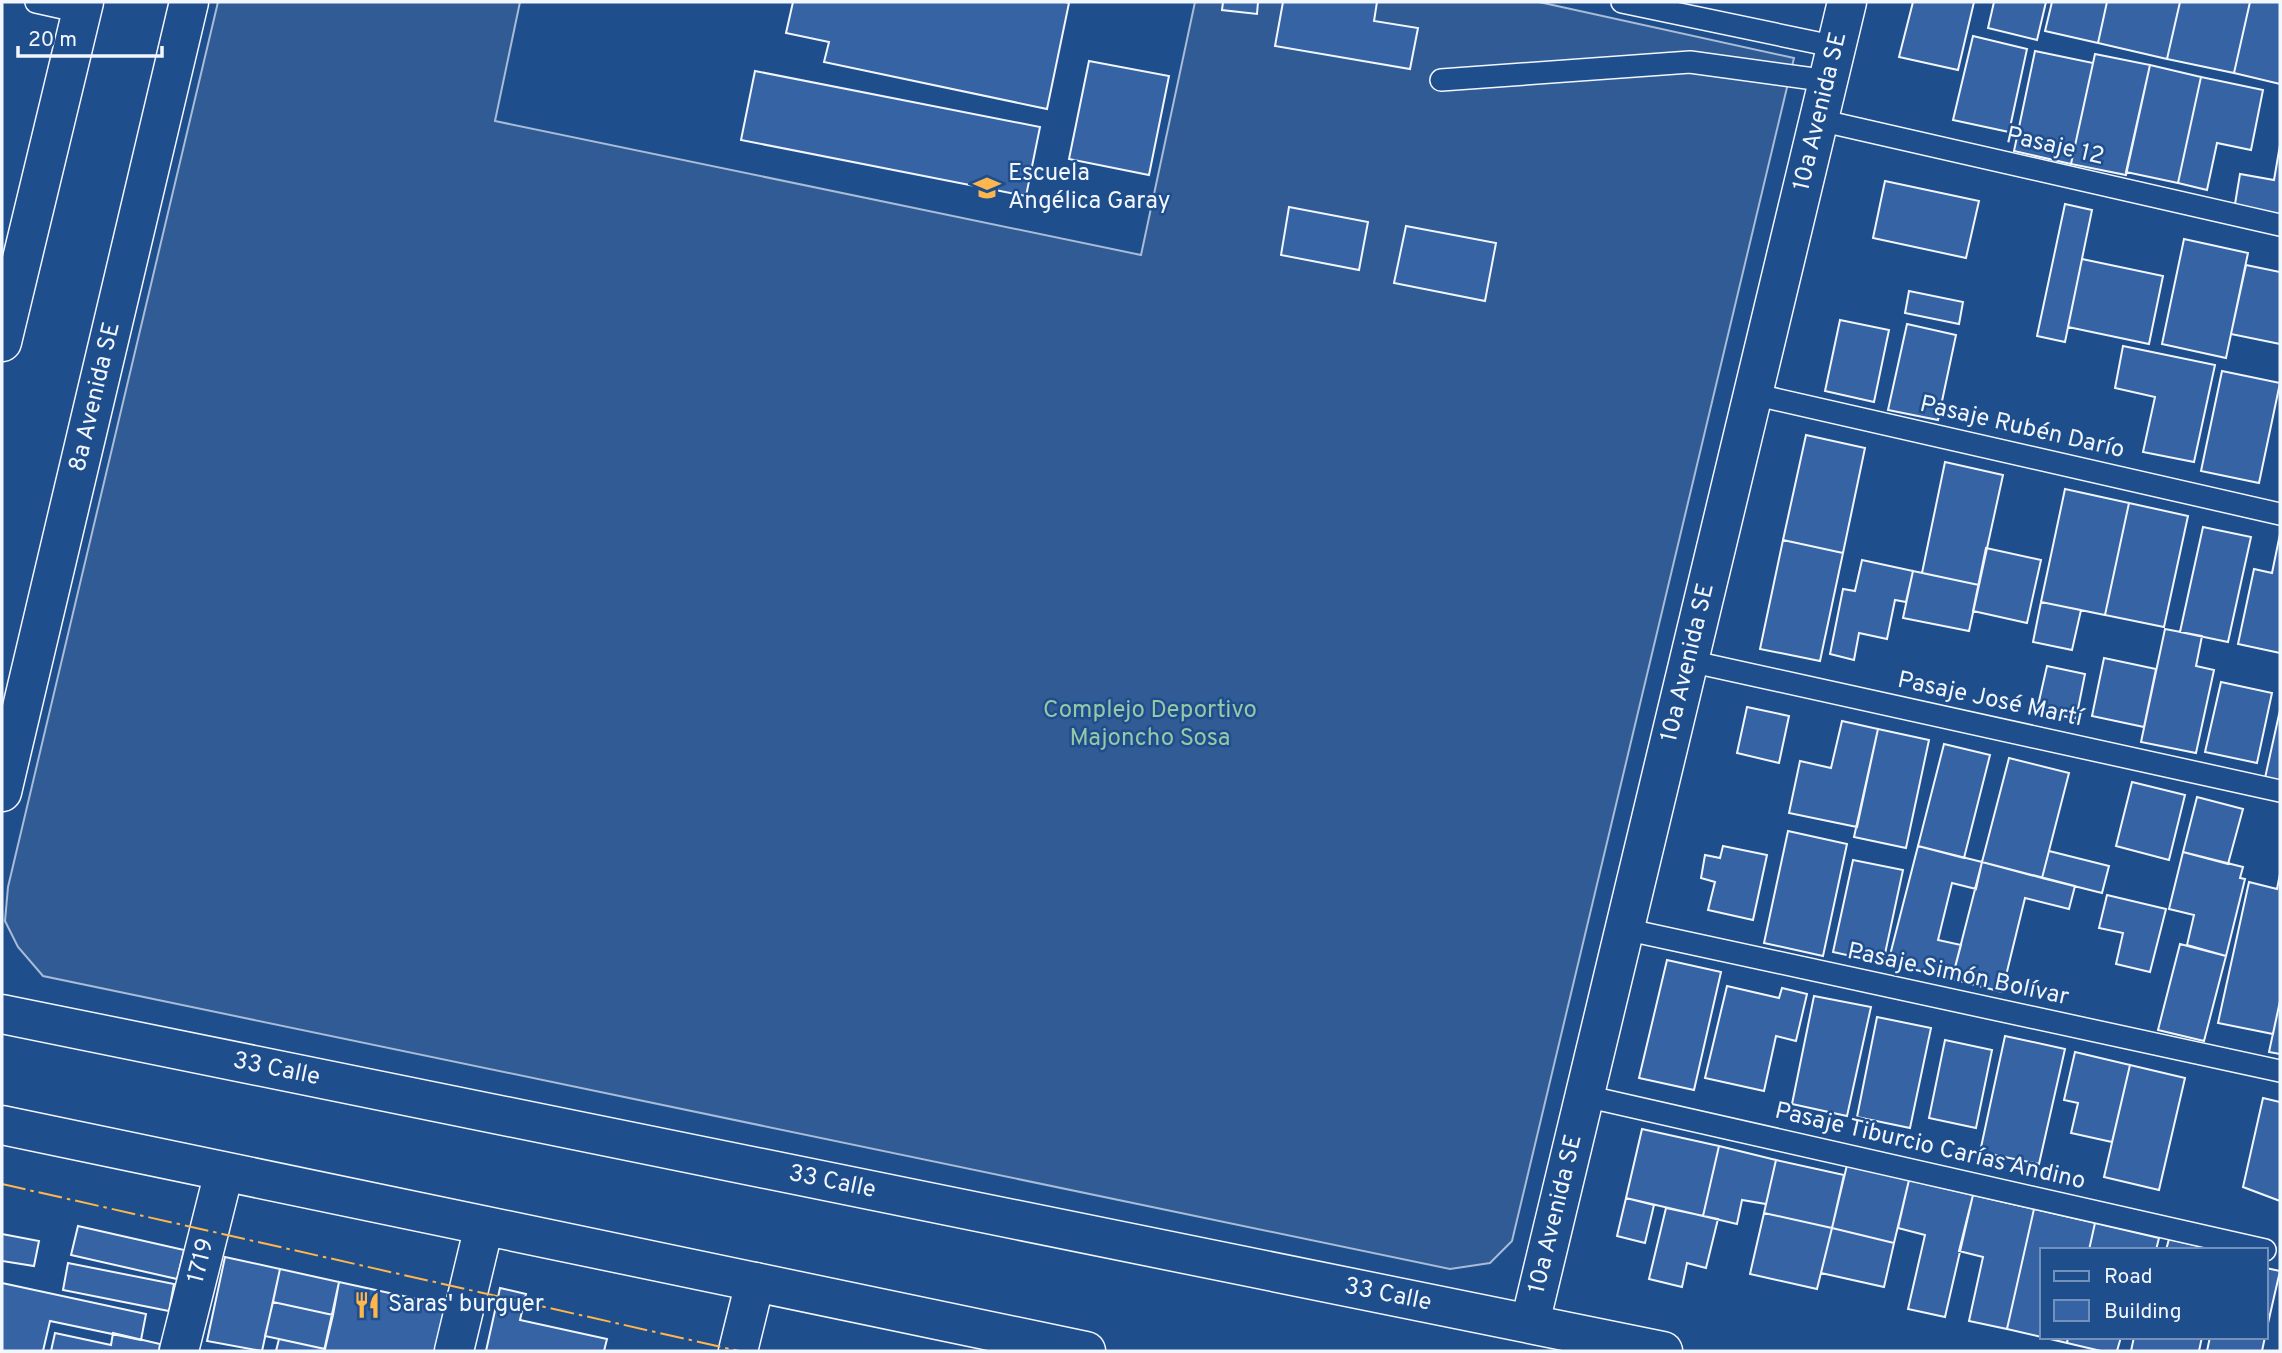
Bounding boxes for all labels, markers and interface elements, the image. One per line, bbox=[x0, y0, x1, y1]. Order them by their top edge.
scale bar bbox=[18, 14, 161, 58]
text: 20 m bbox=[28, 27, 77, 54]
street label: 10a Avenida SE bbox=[1787, 29, 1854, 194]
street label: Pasaje 12 bbox=[2003, 121, 2107, 173]
place label: Escuela Angélica Garay bbox=[1008, 159, 1170, 217]
school or university icon: Escuela Angélica Garay bbox=[972, 173, 1002, 203]
street label: 8a Avenida SE bbox=[63, 319, 128, 475]
street label: Pasaje Rubén Darío bbox=[1917, 390, 2127, 466]
street label: 10a Avenida SE bbox=[1655, 580, 1722, 745]
street label: Pasaje José Martí bbox=[1895, 666, 2087, 735]
park label: Complejo Deportivo Majoncho Sosa bbox=[1043, 696, 1257, 754]
street label: Pasaje Simón Bolívar bbox=[1844, 937, 2072, 1013]
street label: 33 Calle bbox=[230, 1046, 323, 1093]
street label: Pasaje Tiburcio Carías Andino bbox=[1772, 1097, 2088, 1197]
street label: 10a Avenida SE bbox=[1523, 1132, 1590, 1297]
street label: 33 Calle bbox=[786, 1159, 878, 1206]
street label: 1719 bbox=[182, 1235, 222, 1286]
legend bbox=[2040, 1248, 2268, 1339]
text: Road bbox=[2104, 1264, 2153, 1291]
street label: 33 Calle bbox=[1342, 1272, 1434, 1319]
restaurant icon: Saras' burguer bbox=[352, 1290, 382, 1320]
place label: Saras' burguer bbox=[388, 1290, 544, 1320]
text: Building bbox=[2104, 1299, 2182, 1326]

